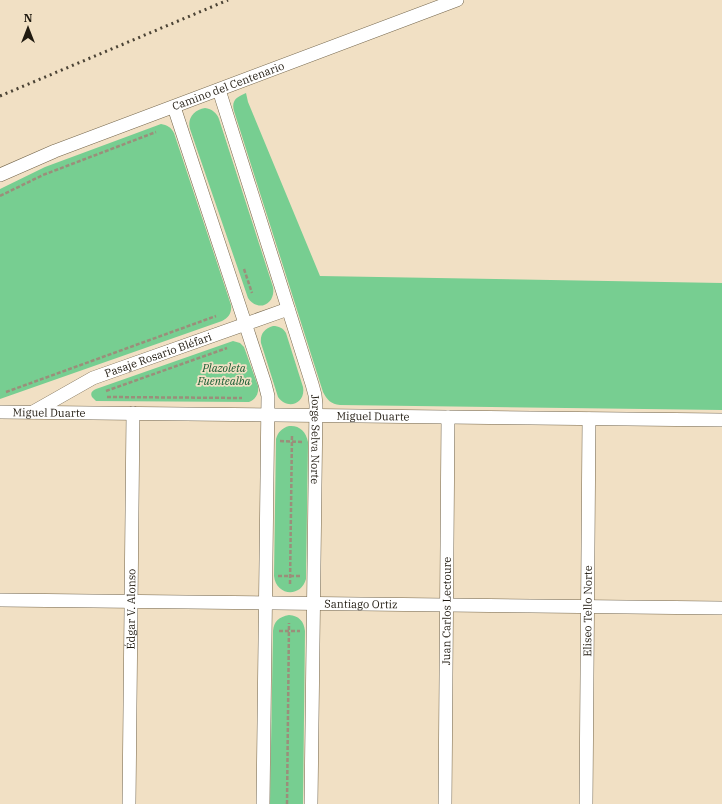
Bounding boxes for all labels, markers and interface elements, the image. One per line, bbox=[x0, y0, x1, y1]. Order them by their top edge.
north arrow bbox=[8, 8, 48, 48]
text: N bbox=[24, 11, 33, 25]
street label: Camino del Centenario bbox=[170, 59, 286, 113]
street label: Pasaje Rosario Bléfari bbox=[103, 329, 214, 380]
park label: Plazoleta Fuentealba bbox=[197, 361, 250, 388]
street label: Jorge Selva Norte bbox=[308, 394, 323, 484]
street label: Miguel Duarte bbox=[12, 405, 86, 420]
street label: Miguel Duarte bbox=[336, 409, 410, 424]
street label: Juan Carlos Lectoure bbox=[439, 557, 454, 665]
street label: Eliseo Tello Norte bbox=[580, 565, 595, 657]
street label: Édgar V. Alonso bbox=[124, 569, 138, 649]
street label: Santiago Ortiz bbox=[324, 597, 398, 611]

